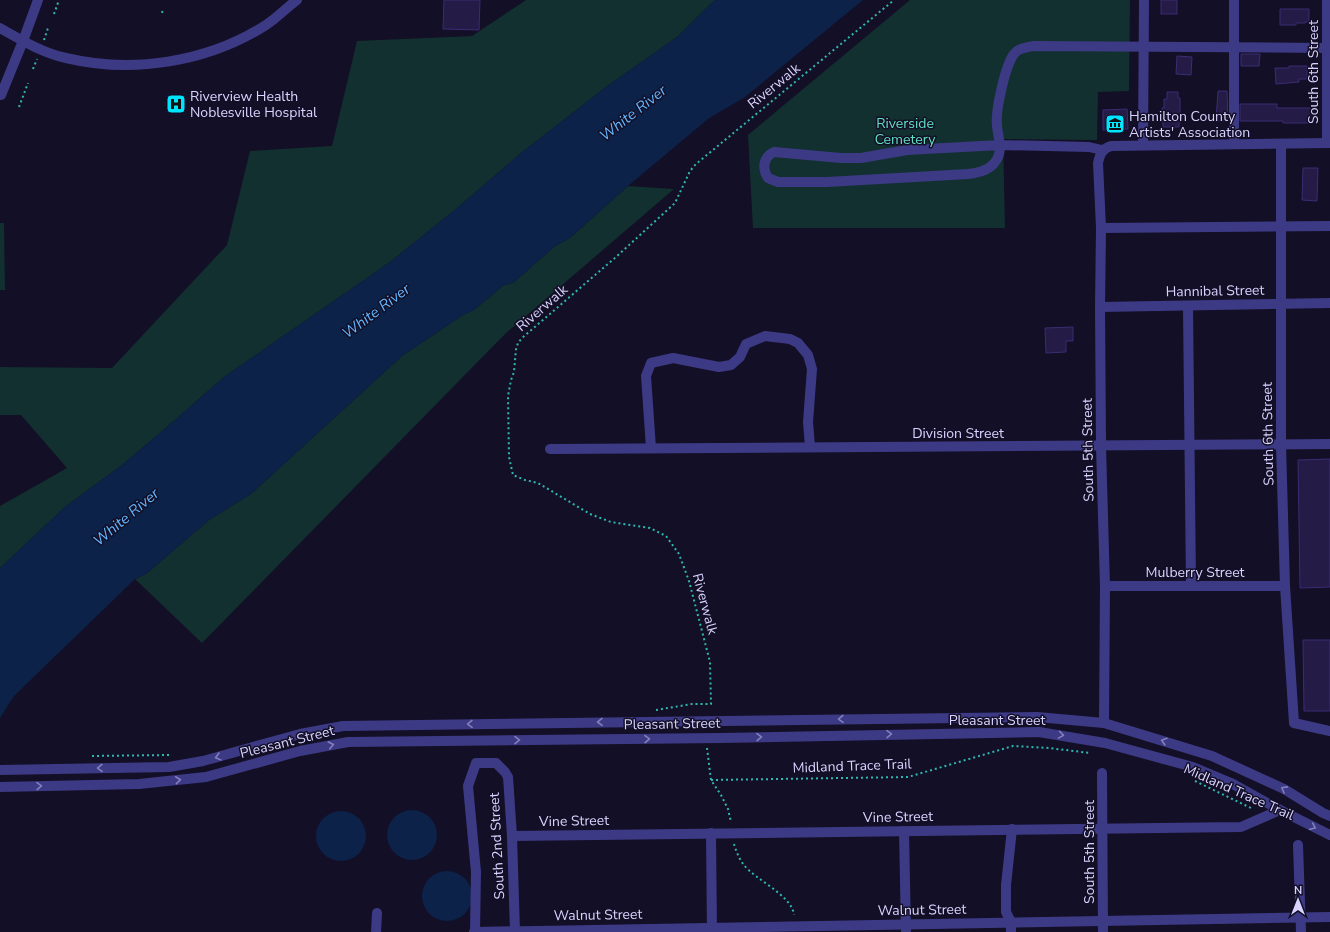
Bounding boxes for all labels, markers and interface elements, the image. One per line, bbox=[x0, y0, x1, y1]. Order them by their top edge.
street label: South 6th Street bbox=[1304, 20, 1323, 124]
street label: Riverwalk bbox=[744, 58, 805, 113]
water label: White River bbox=[595, 80, 671, 146]
place label: Riverview Health Noblesville Hospital bbox=[190, 87, 318, 122]
hospital icon: Riverview Health Noblesville Hospital bbox=[165, 93, 187, 115]
place label: Hamilton County Artists' Association bbox=[1129, 107, 1250, 142]
museum icon: Hamilton County Artists' Association bbox=[1104, 113, 1126, 135]
park label: Riverside Cemetery bbox=[875, 114, 936, 149]
water label: White River bbox=[338, 279, 414, 343]
street label: Riverwalk bbox=[512, 280, 573, 336]
street label: Hannibal Street bbox=[1165, 281, 1265, 301]
street label: South 6th Street bbox=[1258, 382, 1278, 486]
street label: South 5th Street bbox=[1078, 398, 1098, 502]
street label: Division Street bbox=[912, 424, 1004, 443]
water label: White River bbox=[89, 483, 164, 550]
street label: Mulberry Street bbox=[1145, 563, 1245, 582]
street label: Riverwalk bbox=[688, 571, 723, 638]
street label: Pleasant Street bbox=[949, 711, 1045, 730]
street label: Pleasant Street bbox=[624, 714, 721, 734]
one-way arrow bbox=[838, 715, 844, 723]
one-way arrow bbox=[597, 718, 603, 726]
one-way arrow bbox=[467, 720, 473, 728]
street label: Pleasant Street bbox=[238, 721, 336, 763]
one-way arrow bbox=[886, 730, 892, 739]
one-way arrow bbox=[1058, 731, 1064, 739]
one-way arrow bbox=[756, 733, 762, 741]
one-way arrow bbox=[644, 734, 650, 743]
one-way arrow bbox=[514, 736, 520, 744]
one-way arrow bbox=[1160, 737, 1167, 746]
one-way arrow bbox=[328, 741, 334, 749]
one-way arrow bbox=[215, 752, 222, 761]
street label: Midland Trace Trail bbox=[792, 754, 913, 778]
street label: Midland Trace Trail bbox=[1181, 759, 1298, 825]
one-way arrow bbox=[97, 764, 103, 772]
one-way arrow bbox=[175, 776, 181, 785]
one-way arrow bbox=[36, 782, 42, 790]
one-way arrow bbox=[1281, 787, 1288, 794]
street label: South 2nd Street bbox=[485, 792, 509, 900]
street label: South 5th Street bbox=[1080, 800, 1099, 904]
street label: Vine Street bbox=[862, 807, 933, 827]
street label: Vine Street bbox=[538, 811, 609, 831]
one-way arrow bbox=[1309, 822, 1316, 830]
north arrow bbox=[1278, 880, 1318, 920]
text: N bbox=[1294, 883, 1302, 898]
street label: Walnut Street bbox=[877, 900, 967, 920]
street label: Walnut Street bbox=[553, 905, 643, 925]

